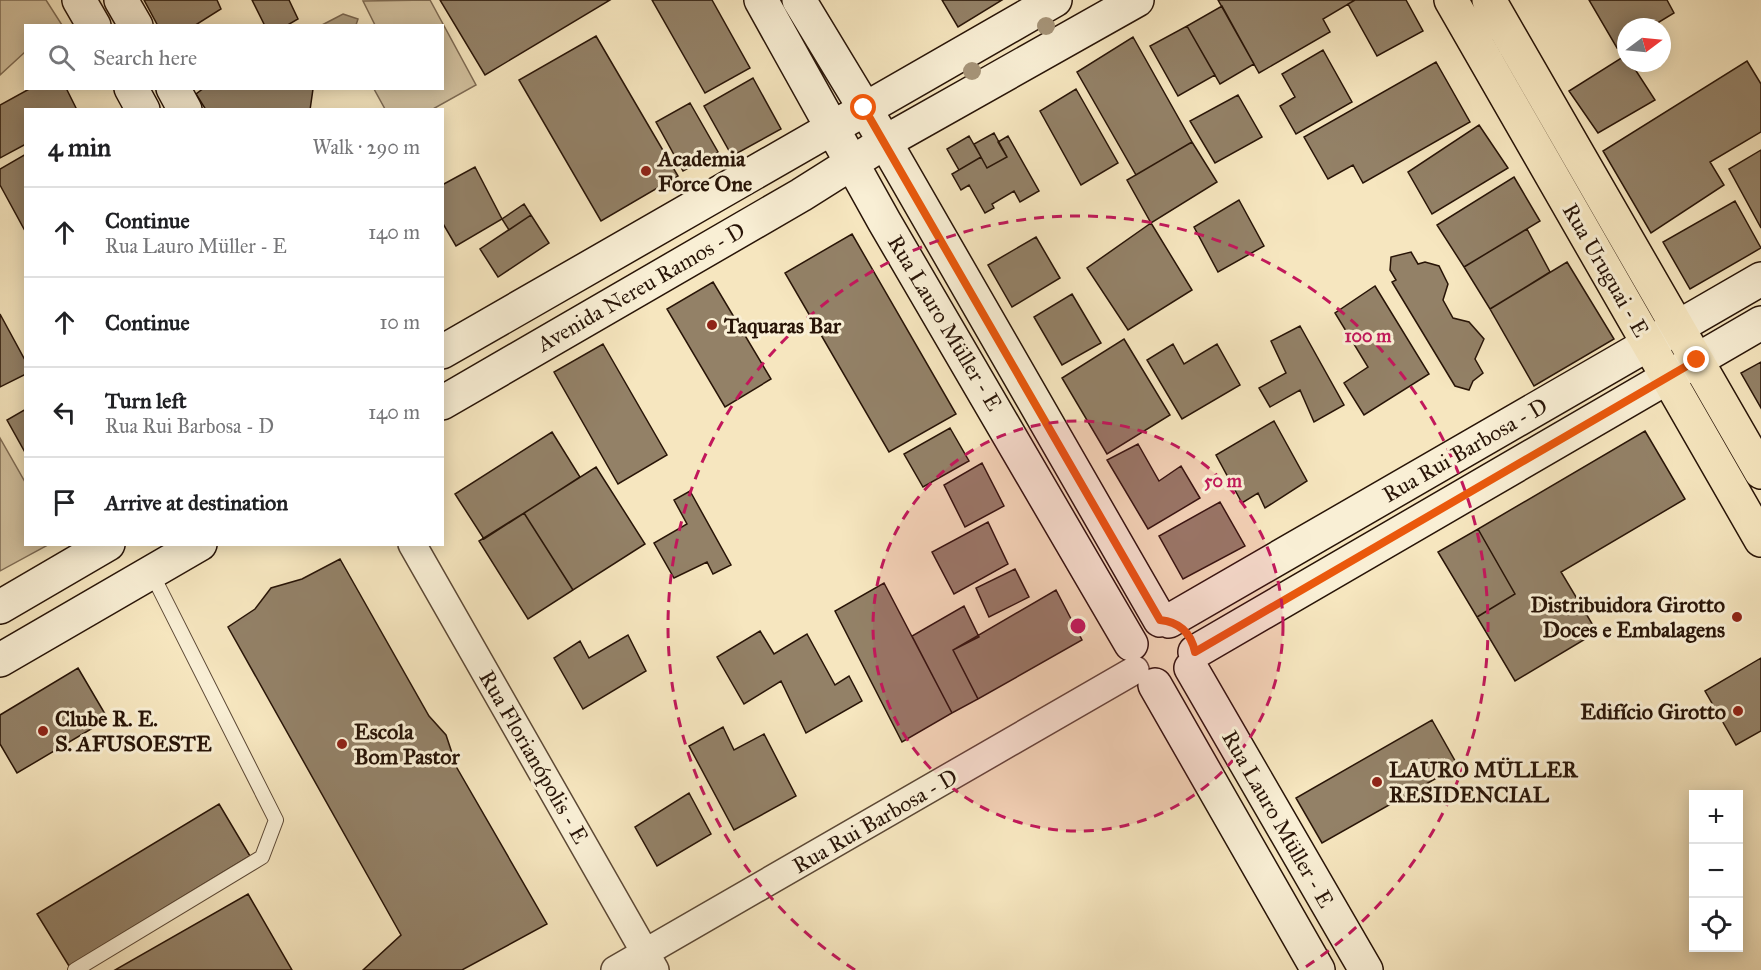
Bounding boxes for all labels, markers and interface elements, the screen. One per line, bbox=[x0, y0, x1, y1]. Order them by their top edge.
north arrow bbox=[1617, 18, 1671, 72]
search box bbox=[24, 24, 444, 90]
icon: search bbox=[45, 41, 78, 74]
text: Search here bbox=[93, 44, 197, 71]
route start bbox=[850, 94, 876, 120]
text: 4 min bbox=[48, 131, 111, 163]
text: Walk · 290 m bbox=[312, 135, 420, 159]
place label: Academia Force One bbox=[656, 145, 752, 197]
marker: Academia Force One bbox=[639, 164, 653, 178]
street label: Rua Uruguai - E bbox=[1557, 198, 1655, 342]
text: Continue bbox=[105, 207, 190, 234]
icon: ahead bbox=[48, 216, 81, 249]
street label: Avenida Nereu Ramos - D bbox=[531, 216, 750, 358]
text: 140 m bbox=[368, 220, 420, 244]
street label: Rua Lauro Müller - E bbox=[882, 230, 1008, 416]
text: Rua Lauro Müller - E bbox=[105, 234, 287, 258]
icon: ahead bbox=[48, 306, 81, 339]
text: Continue bbox=[105, 309, 190, 336]
text: 10 m bbox=[379, 310, 420, 334]
place label: Taquaras Bar bbox=[723, 312, 842, 339]
marker: Taquaras Bar bbox=[705, 318, 719, 332]
text: 100 m bbox=[1345, 325, 1392, 347]
route end bbox=[1683, 346, 1709, 372]
text: Turn left bbox=[105, 387, 187, 414]
street label: Rua Rui Barbosa - D bbox=[1378, 392, 1552, 508]
icon: left bbox=[48, 396, 81, 429]
text: 140 m bbox=[368, 400, 420, 424]
text: Rua Rui Barbosa - D bbox=[105, 414, 274, 438]
text: 50 m bbox=[1204, 470, 1243, 492]
icon: arrive bbox=[48, 486, 81, 519]
text: Arrive at destination bbox=[105, 489, 288, 516]
place label: Distribuidora Girotto Doces e Embalagens bbox=[1530, 591, 1725, 643]
marker: Distribuidora Girotto Doces e Embalagens bbox=[1730, 610, 1744, 624]
centre of rings bbox=[1068, 616, 1088, 636]
street label: Rua Florianópolis - E bbox=[473, 666, 595, 849]
place label: Edifício Girotto bbox=[1580, 698, 1726, 725]
marker: Edifício Girotto bbox=[1731, 704, 1745, 718]
place label: Clube R. E. S. AFUSOESTE bbox=[55, 705, 212, 757]
place label: Escola Bom Pastor bbox=[354, 718, 460, 770]
marker: Clube R. E. S. AFUSOESTE bbox=[36, 724, 50, 738]
street label: Rua Lauro Müller - E bbox=[1216, 726, 1340, 913]
marker: Escola Bom Pastor bbox=[335, 737, 349, 751]
place label: LAURO MÜLLER RESIDENCIAL bbox=[1389, 756, 1579, 808]
street label: Rua Rui Barbosa - D bbox=[788, 763, 962, 879]
marker: LAURO MÜLLER RESIDENCIAL bbox=[1370, 775, 1384, 789]
map controls bbox=[1689, 790, 1743, 952]
button: + bbox=[1689, 790, 1743, 844]
button: − bbox=[1689, 844, 1743, 898]
button: locate bbox=[1689, 898, 1743, 952]

